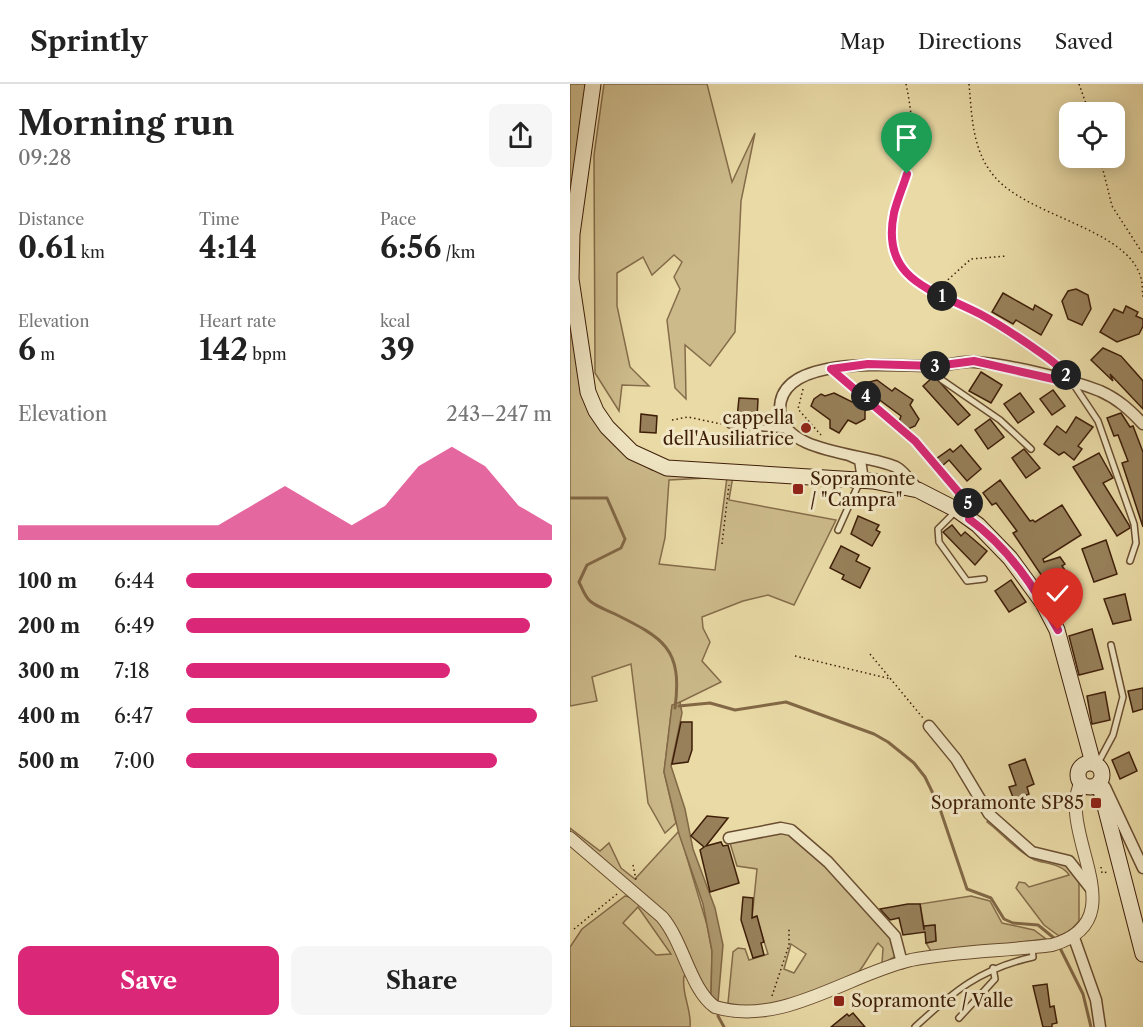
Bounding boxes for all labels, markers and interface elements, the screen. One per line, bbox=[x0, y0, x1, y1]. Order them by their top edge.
text: Sprintly bbox=[30, 24, 147, 58]
text: Map bbox=[840, 29, 885, 54]
text: Directions bbox=[918, 29, 1022, 54]
text: Saved bbox=[1055, 29, 1113, 54]
map controls bbox=[1059, 102, 1125, 168]
button: locate bbox=[1059, 102, 1125, 168]
text: Morning run bbox=[18, 103, 234, 144]
button: share bbox=[489, 104, 552, 167]
pin bbox=[881, 112, 932, 174]
icon: arrive bbox=[890, 121, 923, 154]
text: 09:28 bbox=[18, 146, 71, 170]
text: Distance bbox=[18, 209, 84, 229]
text: Time bbox=[199, 209, 239, 229]
text: Pace bbox=[380, 209, 416, 229]
text: 0.61 bbox=[18, 229, 77, 266]
text: 4:14 bbox=[199, 229, 257, 266]
text: 6:56 bbox=[380, 229, 441, 266]
text: km bbox=[77, 242, 105, 262]
text: /km bbox=[441, 242, 476, 262]
pin: 1 bbox=[927, 281, 957, 311]
text: 1 bbox=[938, 286, 946, 306]
text: Elevation bbox=[18, 311, 89, 331]
text: Heart rate bbox=[199, 311, 276, 331]
text: kcal bbox=[380, 311, 410, 331]
text: 6 bbox=[18, 331, 36, 368]
text: 142 bbox=[199, 331, 248, 368]
text: 39 bbox=[380, 331, 415, 368]
text: m bbox=[36, 344, 55, 364]
text: bpm bbox=[248, 344, 287, 364]
pin: 3 bbox=[920, 351, 950, 381]
text: 3 bbox=[930, 356, 940, 376]
pin: 2 bbox=[1051, 360, 1081, 390]
text: 2 bbox=[1061, 365, 1071, 385]
pin: 4 bbox=[851, 381, 881, 411]
text: 4 bbox=[861, 386, 871, 406]
text: Elevation bbox=[18, 402, 107, 426]
text: 243–247 m bbox=[446, 402, 552, 426]
place label: cappella dell'Ausiliatrice bbox=[663, 407, 794, 450]
marker: cappella dell'Ausiliatrice bbox=[799, 421, 813, 435]
place label: Sopramonte / "Campra" bbox=[810, 468, 915, 511]
marker: Sopramonte / "Campra" bbox=[791, 482, 805, 496]
pin: 5 bbox=[953, 488, 983, 518]
text: 5 bbox=[964, 493, 972, 513]
pin bbox=[1032, 568, 1083, 630]
text: 100 m bbox=[18, 569, 77, 593]
text: 6:44 bbox=[114, 569, 154, 593]
icon: check bbox=[1041, 577, 1074, 610]
text: 200 m bbox=[18, 614, 80, 638]
text: 6:49 bbox=[114, 614, 155, 638]
text: 300 m bbox=[18, 659, 80, 683]
text: 7:18 bbox=[114, 659, 150, 683]
text: 400 m bbox=[18, 704, 80, 728]
text: 6:47 bbox=[114, 704, 153, 728]
text: 500 m bbox=[18, 749, 79, 773]
text: 7:00 bbox=[114, 749, 155, 773]
place label: Sopramonte SP85 bbox=[931, 792, 1084, 814]
marker: Sopramonte SP85 bbox=[1089, 796, 1103, 810]
button: Save bbox=[18, 946, 279, 1015]
button: Share bbox=[291, 946, 552, 1015]
place label: Sopramonte / Valle bbox=[851, 990, 1013, 1012]
marker: Sopramonte / Valle bbox=[832, 994, 846, 1008]

